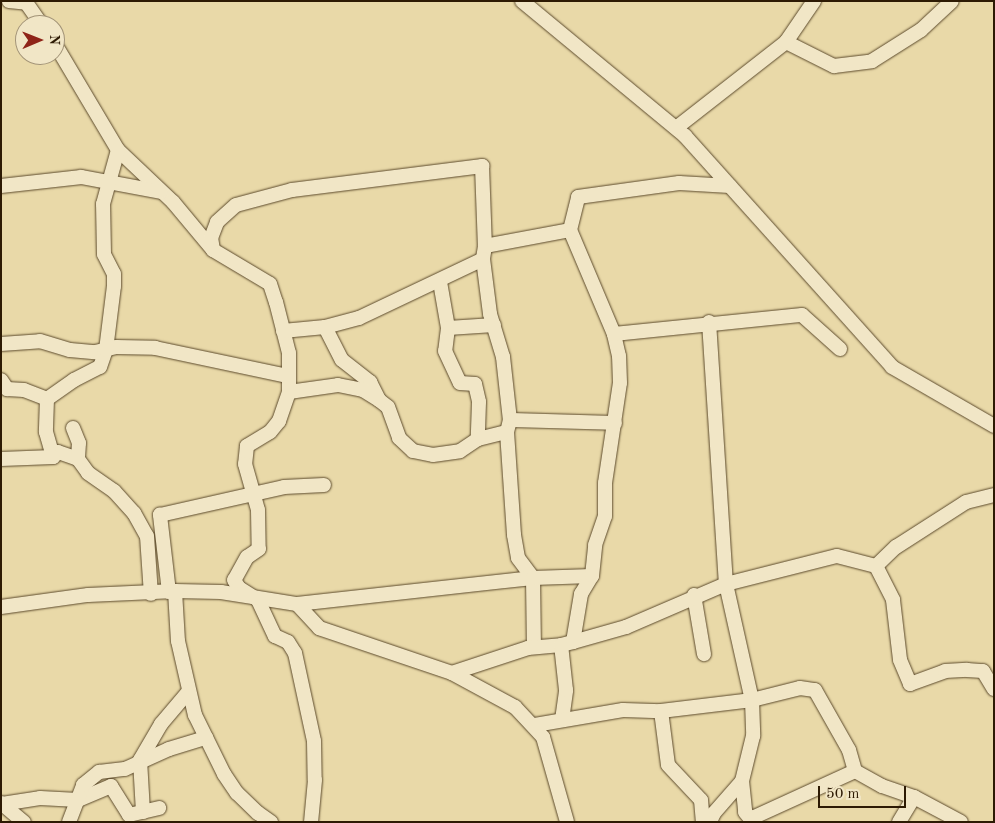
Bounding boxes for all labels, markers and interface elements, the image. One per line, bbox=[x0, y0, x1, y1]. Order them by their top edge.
north arrow bbox=[15, 15, 65, 65]
text: N bbox=[47, 34, 61, 45]
scale bar bbox=[820, 776, 908, 808]
text: 50 m bbox=[826, 787, 860, 802]

